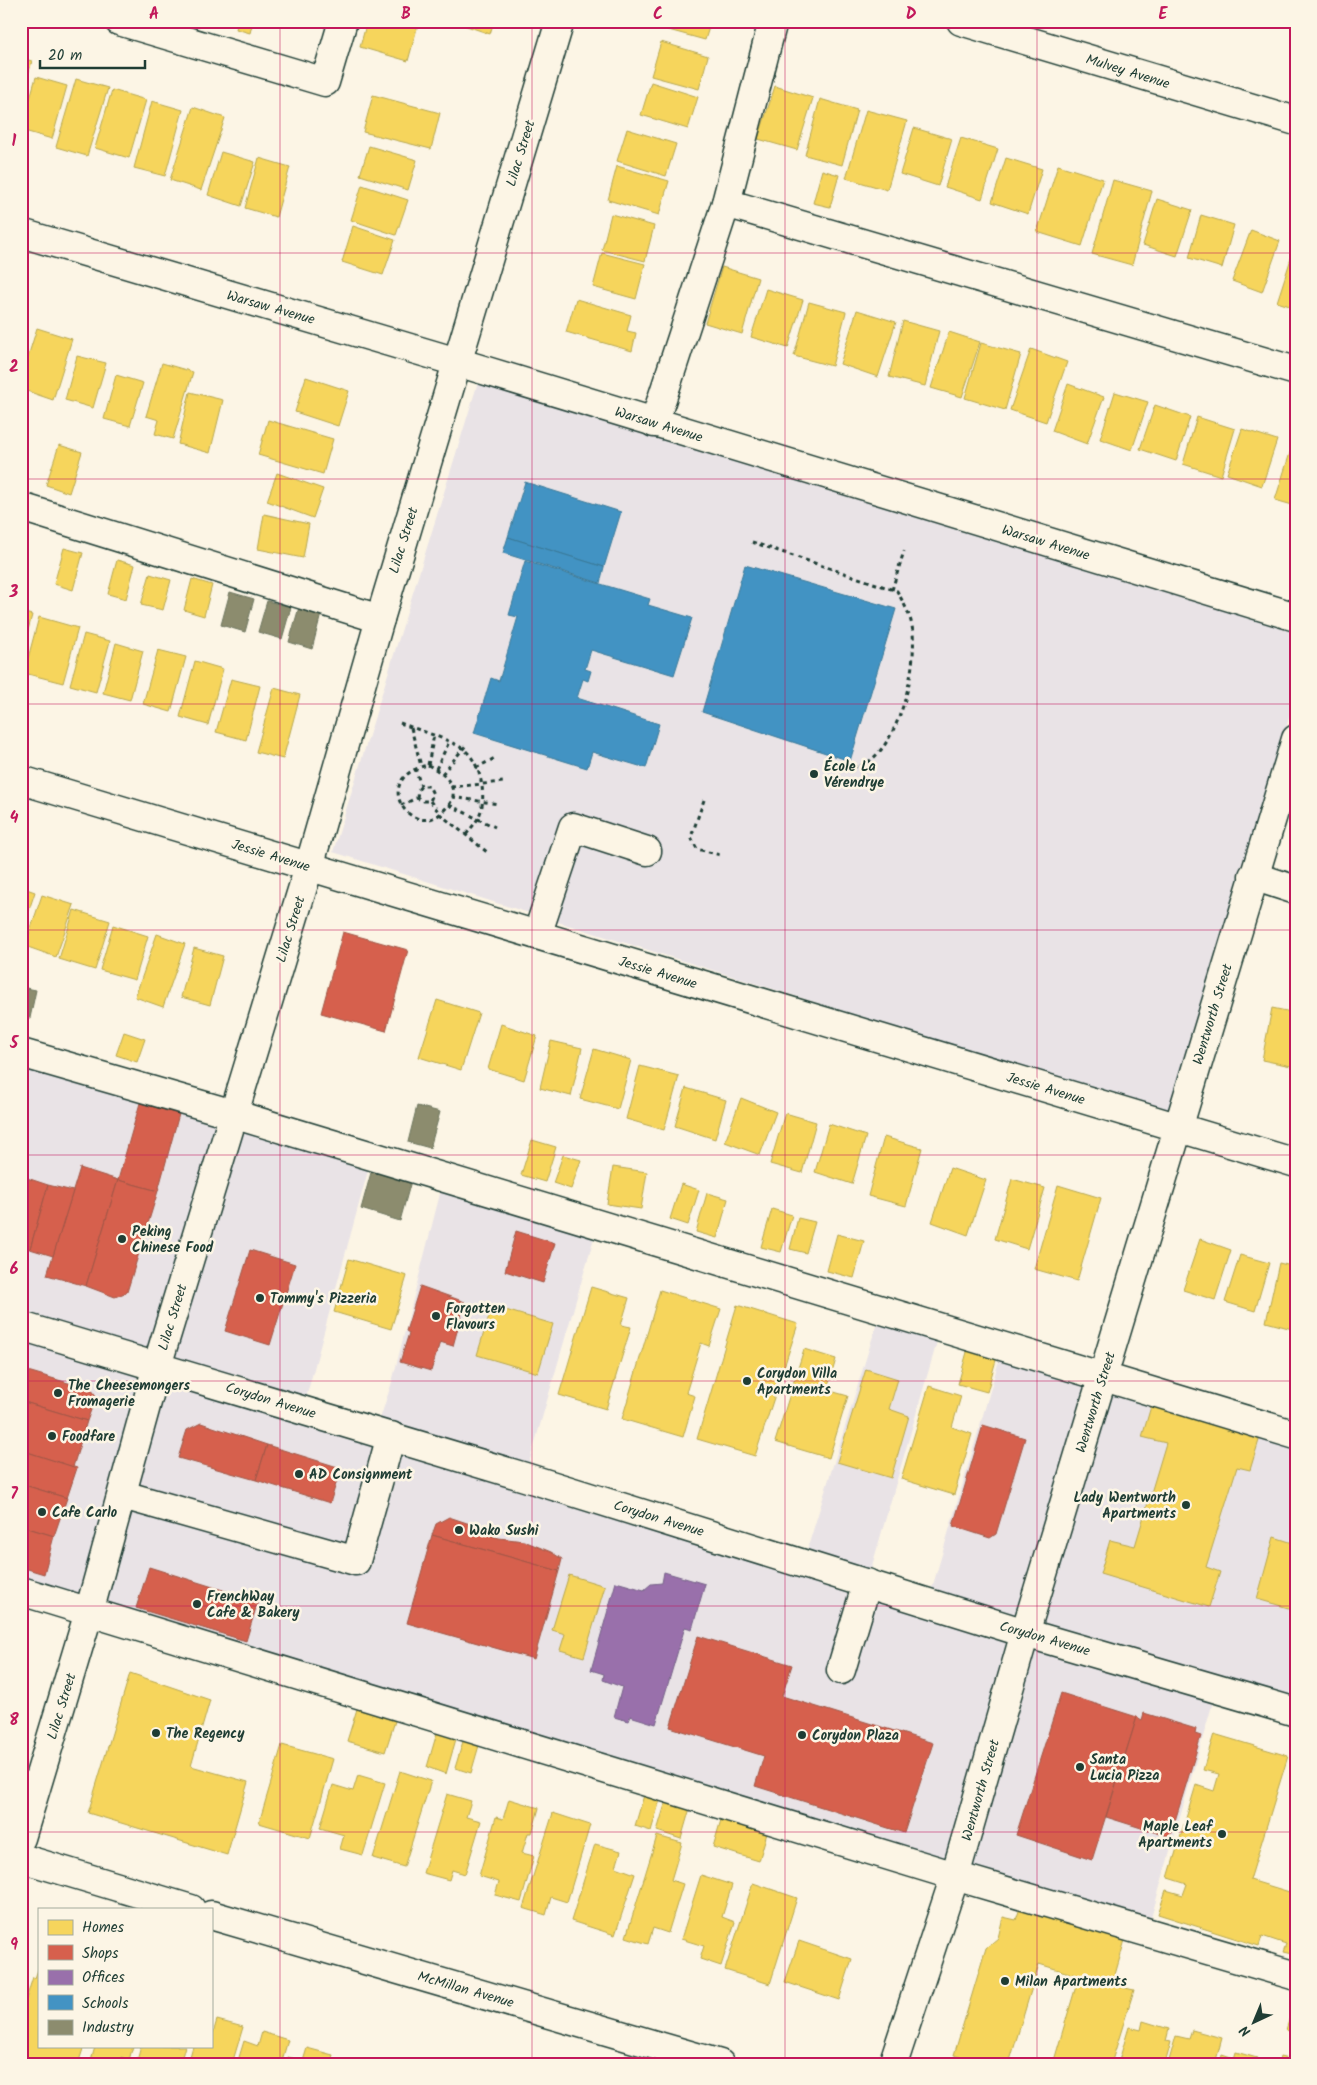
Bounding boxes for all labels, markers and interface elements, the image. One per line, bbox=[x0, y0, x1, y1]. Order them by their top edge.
text: A bbox=[149, 2, 159, 27]
text: B bbox=[401, 2, 411, 27]
text: C bbox=[653, 2, 663, 27]
text: D bbox=[906, 2, 917, 27]
text: E bbox=[1159, 2, 1169, 27]
scale bar bbox=[40, 38, 145, 70]
text: 20 m bbox=[48, 44, 82, 68]
street label: Mulvey Avenue bbox=[1083, 49, 1173, 95]
street label: Lilac Street bbox=[500, 117, 542, 189]
text: 1 bbox=[12, 129, 17, 154]
street label: Warsaw Avenue bbox=[224, 285, 318, 331]
text: 2 bbox=[9, 355, 19, 380]
street label: Warsaw Avenue bbox=[612, 401, 706, 449]
street label: Lilac Street bbox=[383, 504, 425, 576]
street label: Warsaw Avenue bbox=[999, 519, 1093, 567]
text: 3 bbox=[9, 580, 19, 605]
place label: École La Vérendrye bbox=[824, 756, 884, 794]
marker: École La Vérendrye bbox=[808, 768, 820, 780]
text: 4 bbox=[10, 806, 19, 831]
street label: Jessie Avenue bbox=[229, 834, 313, 879]
street label: Lilac Street bbox=[270, 893, 312, 965]
street label: Jessie Avenue bbox=[616, 951, 700, 996]
street label: Wentworth Street bbox=[1187, 961, 1239, 1068]
text: 5 bbox=[9, 1031, 20, 1056]
street label: Jessie Avenue bbox=[1004, 1067, 1088, 1112]
place label: Peking Chinese Food bbox=[132, 1221, 214, 1259]
marker: Peking Chinese Food bbox=[116, 1233, 128, 1245]
text: 6 bbox=[10, 1257, 19, 1282]
street label: Lilac Street bbox=[152, 1281, 194, 1353]
place label: Tommy's Pizzeria bbox=[270, 1288, 377, 1310]
marker: Tommy's Pizzeria bbox=[254, 1292, 266, 1304]
place label: Forgotten Flavours bbox=[446, 1298, 506, 1336]
marker: Forgotten Flavours bbox=[430, 1310, 442, 1322]
street label: Wentworth Street bbox=[1070, 1349, 1122, 1456]
place label: Corydon Villa Apartments bbox=[757, 1363, 837, 1401]
place label: The Cheesemongers Fromagerie bbox=[68, 1375, 191, 1413]
marker: Corydon Villa Apartments bbox=[741, 1375, 753, 1387]
street label: Corydon Avenue bbox=[223, 1377, 319, 1425]
marker: The Cheesemongers Fromagerie bbox=[52, 1387, 64, 1399]
place label: Foodfare bbox=[62, 1426, 115, 1448]
marker: Foodfare bbox=[46, 1430, 58, 1442]
place label: AD Consignment bbox=[309, 1464, 413, 1486]
marker: AD Consignment bbox=[293, 1468, 305, 1480]
text: 7 bbox=[10, 1482, 18, 1507]
place label: Lady Wentworth Apartments bbox=[1074, 1487, 1176, 1525]
street label: Corydon Avenue bbox=[611, 1495, 707, 1543]
marker: Lady Wentworth Apartments bbox=[1180, 1499, 1192, 1511]
place label: Cafe Carlo bbox=[52, 1502, 118, 1524]
marker: Cafe Carlo bbox=[36, 1506, 48, 1518]
place label: Wako Sushi bbox=[469, 1520, 539, 1542]
marker: Wako Sushi bbox=[453, 1524, 465, 1536]
place label: FrenchWay Cafe & Bakery bbox=[207, 1586, 300, 1624]
marker: FrenchWay Cafe & Bakery bbox=[191, 1598, 203, 1610]
street label: Corydon Avenue bbox=[997, 1615, 1093, 1663]
street label: Lilac Street bbox=[41, 1670, 83, 1742]
text: 8 bbox=[9, 1708, 19, 1733]
place label: The Regency bbox=[166, 1723, 245, 1745]
place label: Corydon Plaza bbox=[812, 1725, 899, 1747]
marker: The Regency bbox=[150, 1727, 162, 1739]
marker: Corydon Plaza bbox=[796, 1729, 808, 1741]
street label: Wentworth Street bbox=[956, 1736, 1006, 1844]
place label: Santa Lucia Pizza bbox=[1090, 1749, 1159, 1787]
marker: Santa Lucia Pizza bbox=[1074, 1761, 1086, 1773]
place label: Maple Leaf Apartments bbox=[1138, 1816, 1214, 1854]
marker: Maple Leaf Apartments bbox=[1216, 1828, 1228, 1840]
legend bbox=[38, 1908, 212, 2048]
text: Homes bbox=[82, 1916, 125, 1940]
text: 9 bbox=[10, 1933, 18, 1958]
text: Shops bbox=[82, 1942, 119, 1966]
text: Offices bbox=[82, 1966, 125, 1990]
street label: McMillan Avenue bbox=[415, 1966, 517, 2014]
place label: Milan Apartments bbox=[1015, 1971, 1127, 1993]
marker: Milan Apartments bbox=[999, 1975, 1011, 1987]
text: Schools bbox=[82, 1992, 129, 2016]
north arrow bbox=[1230, 1998, 1280, 2048]
text: Industry bbox=[82, 2016, 135, 2040]
text: N bbox=[1235, 2020, 1256, 2042]

